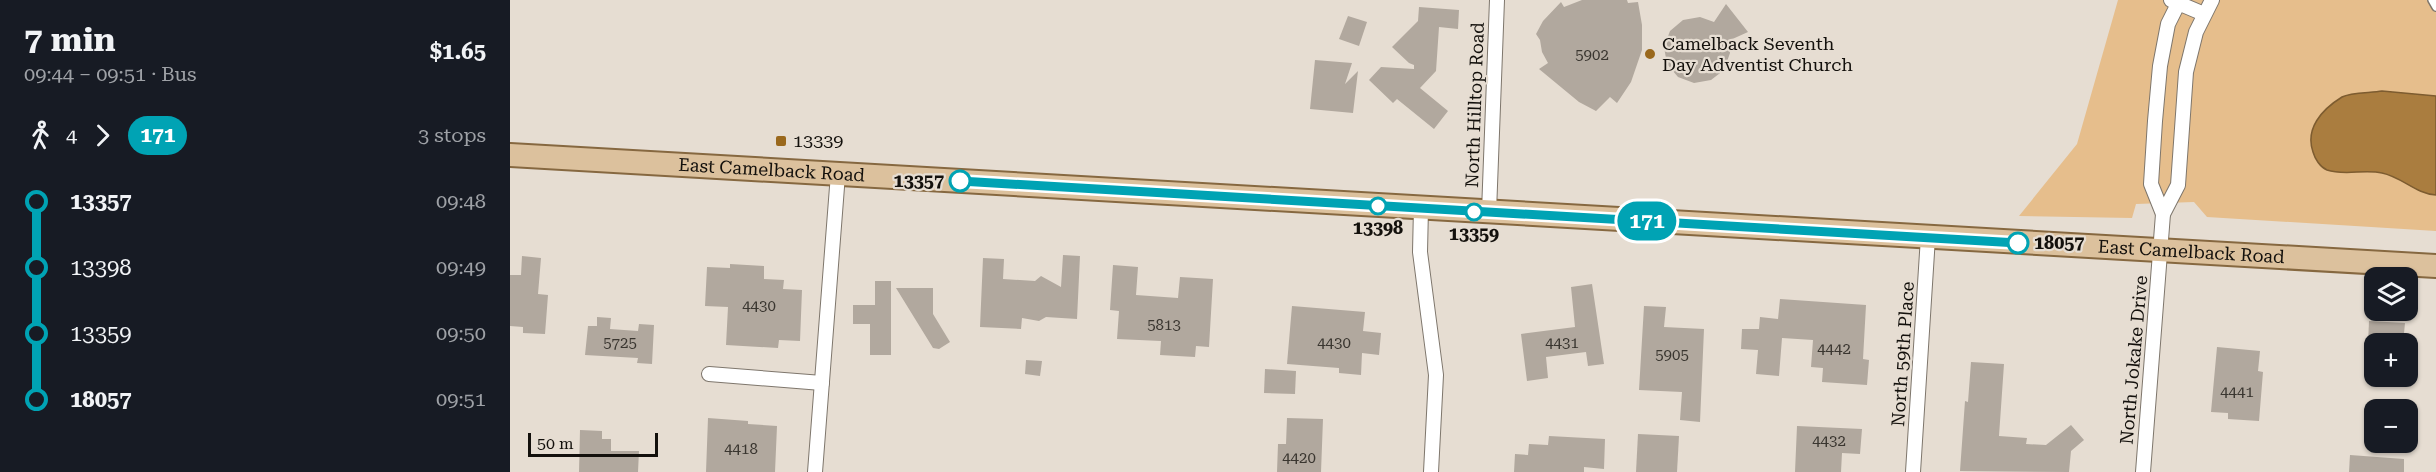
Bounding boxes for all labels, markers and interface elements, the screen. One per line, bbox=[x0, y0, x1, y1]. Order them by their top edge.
text: 7 min bbox=[24, 20, 116, 59]
street label: North Hilltop Road bbox=[1461, 21, 1488, 188]
place label: Camelback Seventh Day Adventist Church bbox=[1662, 33, 1853, 75]
text: $1.65 bbox=[430, 39, 486, 64]
house number: 5902 bbox=[1575, 46, 1609, 64]
marker: Camelback Seventh Day Adventist Church bbox=[1643, 47, 1657, 61]
text: 09:44 – 09:51 · Bus bbox=[24, 62, 196, 86]
icon: walk bbox=[24, 119, 57, 152]
icon: forward bbox=[86, 119, 119, 152]
text: 4 bbox=[66, 123, 77, 147]
text: 171 bbox=[140, 123, 175, 147]
text: 3 stops bbox=[418, 123, 486, 147]
place label: 13339 bbox=[793, 130, 843, 151]
marker: 13339 bbox=[774, 134, 788, 148]
street label: East Camelback Road bbox=[678, 154, 866, 185]
place label: 13357 bbox=[894, 170, 944, 191]
marker: 13357 bbox=[949, 170, 971, 192]
text: 13357 bbox=[70, 189, 132, 214]
text: 09:48 bbox=[436, 189, 486, 213]
marker: 13398 bbox=[1369, 197, 1387, 215]
line badge: 171 bbox=[1612, 202, 1682, 240]
marker: 13359 bbox=[1465, 203, 1483, 221]
text: 171 bbox=[1629, 209, 1665, 233]
place label: 13398 bbox=[1353, 217, 1403, 238]
place label: 13359 bbox=[1449, 223, 1499, 244]
marker: 18057 bbox=[2007, 232, 2029, 254]
place label: 18057 bbox=[2034, 232, 2084, 253]
street label: East Camelback Road bbox=[2097, 236, 2286, 267]
text: 13398 bbox=[70, 255, 132, 280]
text: 09:49 bbox=[436, 255, 486, 279]
map controls bbox=[2364, 267, 2418, 453]
button: layers bbox=[2364, 267, 2418, 321]
street label: North Jokake Drive bbox=[2116, 274, 2151, 445]
street label: North 59th Place bbox=[1887, 281, 1918, 427]
house number: 4430 bbox=[742, 297, 776, 315]
house number: 5813 bbox=[1147, 316, 1181, 334]
text: 13359 bbox=[70, 321, 132, 346]
text: 09:50 bbox=[436, 321, 486, 345]
button: + bbox=[2364, 333, 2418, 387]
house number: 5725 bbox=[603, 334, 637, 352]
house number: 4430 bbox=[1317, 334, 1351, 352]
house number: 4431 bbox=[1545, 334, 1579, 352]
house number: 4442 bbox=[1817, 340, 1851, 358]
house number: 5905 bbox=[1655, 346, 1689, 364]
house number: 4441 bbox=[2220, 383, 2254, 401]
text: 18057 bbox=[70, 387, 132, 412]
text: 09:51 bbox=[436, 387, 486, 411]
button: − bbox=[2364, 399, 2418, 453]
scale bar bbox=[528, 430, 658, 458]
house number: 4432 bbox=[1812, 432, 1846, 450]
text: 50 m bbox=[537, 434, 574, 453]
house number: 4418 bbox=[724, 440, 758, 458]
house number: 4420 bbox=[1282, 449, 1316, 467]

